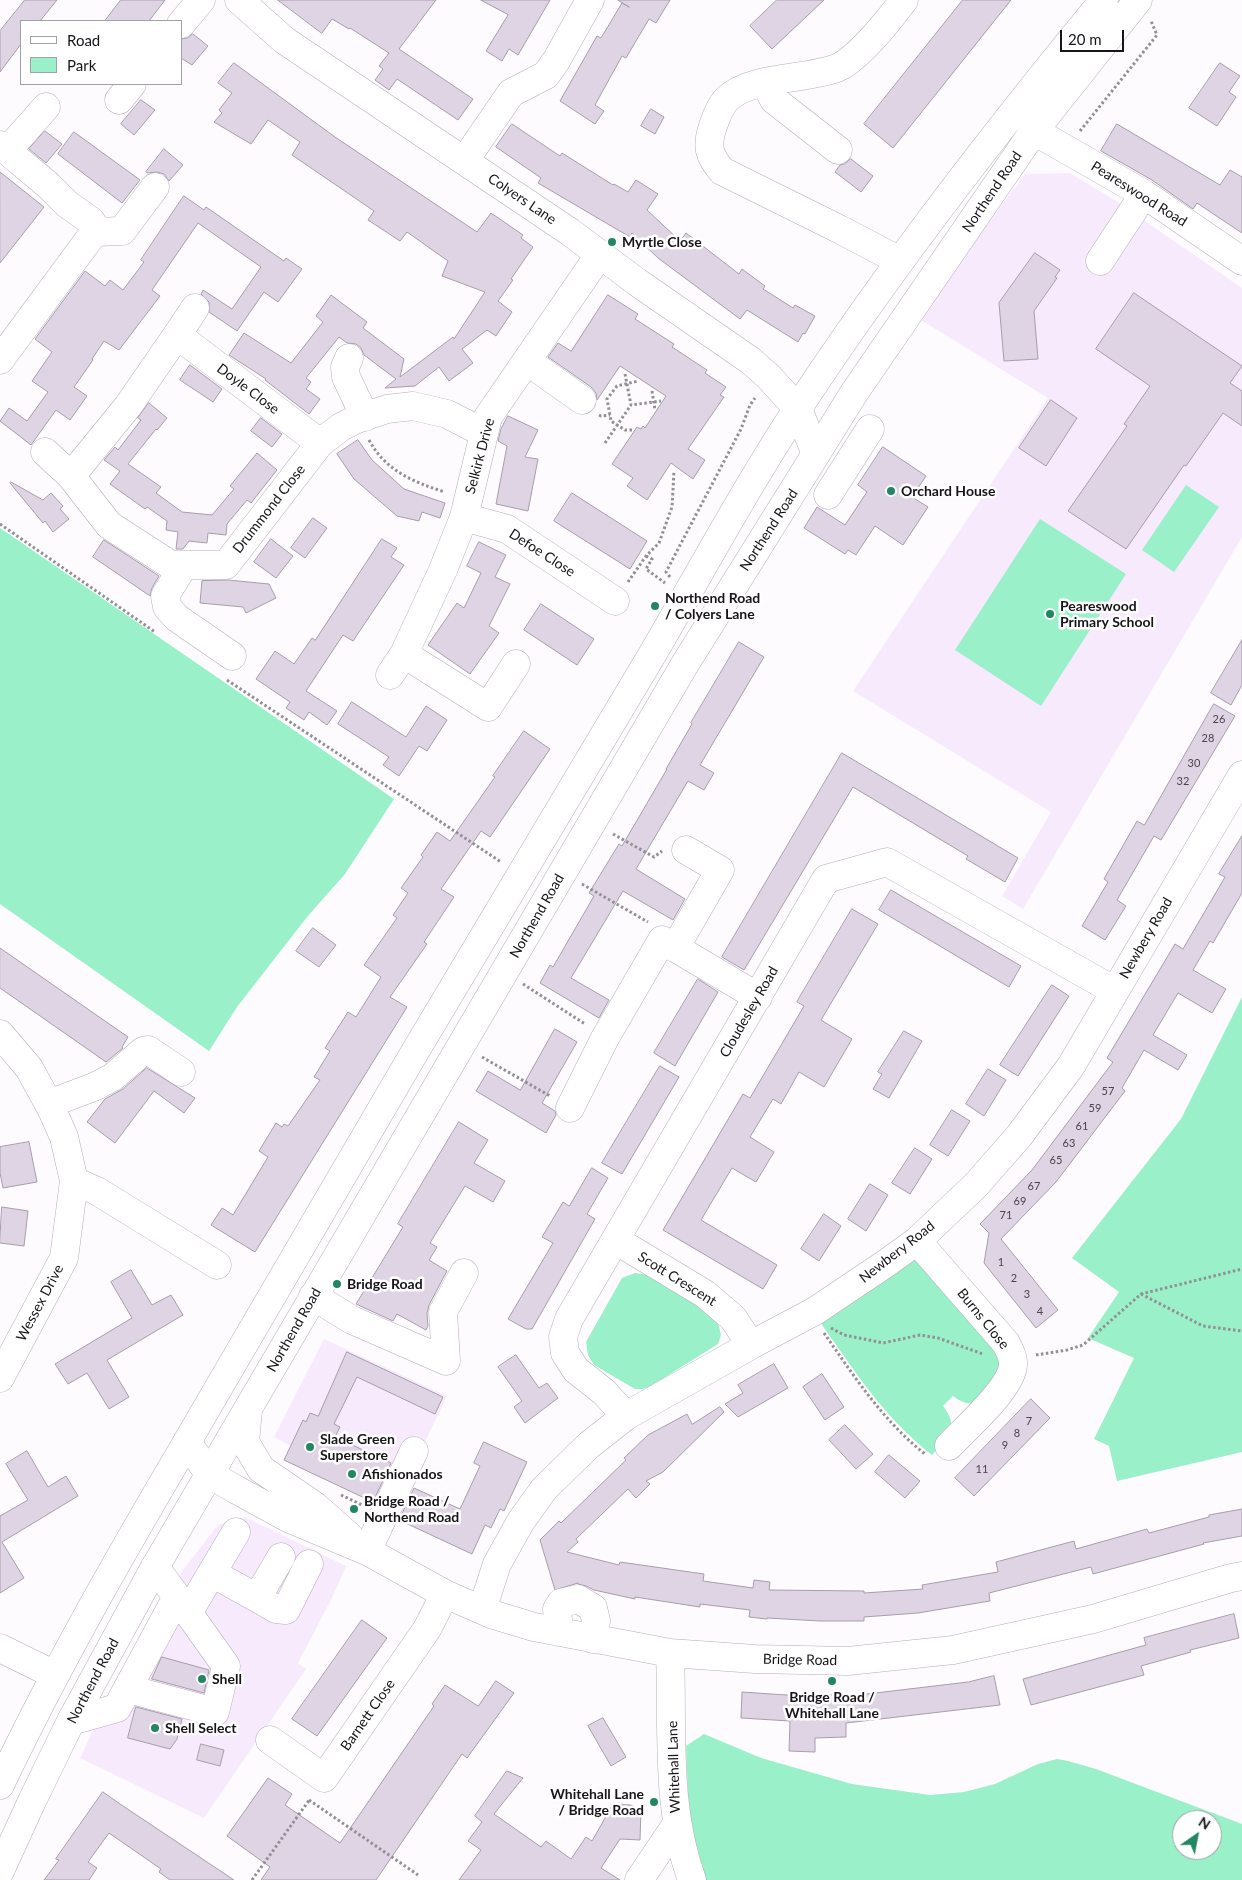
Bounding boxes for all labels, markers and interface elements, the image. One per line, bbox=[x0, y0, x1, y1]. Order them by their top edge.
legend bbox=[20, 20, 182, 85]
scale bar bbox=[1062, 20, 1126, 52]
text: 20 m bbox=[1068, 30, 1102, 48]
text: Road bbox=[67, 31, 100, 49]
text: Park bbox=[67, 56, 96, 74]
street label: Northend Road bbox=[959, 148, 1025, 236]
street label: Peareswood Road bbox=[1088, 158, 1190, 230]
street label: Colyers Lane bbox=[485, 170, 559, 228]
place label: Myrtle Close bbox=[622, 234, 702, 250]
marker: Myrtle Close bbox=[606, 236, 618, 248]
street label: Doyle Close bbox=[213, 360, 283, 418]
street label: Selkirk Drive bbox=[462, 416, 498, 496]
street label: Drummond Close bbox=[229, 461, 309, 557]
place label: Orchard House bbox=[901, 483, 995, 499]
marker: Orchard House bbox=[885, 485, 897, 497]
street label: Northend Road bbox=[736, 486, 802, 574]
street label: Defoe Close bbox=[506, 525, 578, 581]
place label: Northend Road / Colyers Lane bbox=[665, 590, 760, 622]
place label: Peareswood Primary School bbox=[1060, 598, 1154, 630]
marker: Northend Road / Colyers Lane bbox=[649, 600, 661, 612]
marker: Peareswood Primary School bbox=[1044, 608, 1056, 620]
house number: 26 bbox=[1213, 712, 1225, 726]
house number: 28 bbox=[1202, 731, 1214, 745]
house number: 30 bbox=[1188, 756, 1200, 770]
house number: 32 bbox=[1177, 774, 1189, 788]
street label: Northend Road bbox=[506, 871, 568, 961]
street label: Newbery Road bbox=[1116, 894, 1176, 982]
street label: Cloudesley Road bbox=[716, 964, 782, 1060]
house number: 57 bbox=[1102, 1084, 1114, 1098]
house number: 59 bbox=[1089, 1101, 1101, 1115]
house number: 61 bbox=[1076, 1119, 1088, 1133]
house number: 63 bbox=[1063, 1136, 1075, 1150]
house number: 65 bbox=[1050, 1153, 1062, 1167]
house number: 67 bbox=[1028, 1179, 1040, 1193]
house number: 69 bbox=[1014, 1194, 1026, 1208]
house number: 71 bbox=[1000, 1208, 1012, 1222]
street label: Newbery Road bbox=[856, 1217, 938, 1287]
street label: Scott Crescent bbox=[635, 1248, 719, 1310]
house number: 1 bbox=[998, 1255, 1004, 1269]
street label: Wessex Drive bbox=[13, 1262, 67, 1344]
house number: 2 bbox=[1011, 1271, 1017, 1285]
place label: Bridge Road bbox=[347, 1276, 423, 1292]
marker: Bridge Road bbox=[331, 1278, 343, 1290]
street label: Northend Road bbox=[263, 1285, 325, 1375]
street label: Burns Close bbox=[953, 1285, 1013, 1353]
house number: 3 bbox=[1024, 1287, 1030, 1301]
house number: 4 bbox=[1037, 1304, 1043, 1318]
house number: 7 bbox=[1026, 1414, 1032, 1428]
house number: 8 bbox=[1014, 1426, 1020, 1440]
place label: Slade Green Superstore bbox=[320, 1431, 395, 1464]
house number: 9 bbox=[1002, 1438, 1008, 1452]
marker: Slade Green Superstore bbox=[304, 1441, 316, 1453]
house number: 11 bbox=[976, 1462, 988, 1476]
place label: Afishionados bbox=[362, 1466, 443, 1482]
marker: Afishionados bbox=[346, 1468, 358, 1480]
place label: Bridge Road / Northend Road bbox=[364, 1493, 459, 1525]
marker: Bridge Road / Northend Road bbox=[348, 1503, 360, 1515]
street label: Northend Road bbox=[64, 1636, 122, 1726]
street label: Bridge Road bbox=[763, 1651, 837, 1669]
place label: Shell bbox=[212, 1671, 242, 1687]
marker: Shell bbox=[196, 1673, 208, 1685]
marker: Bridge Road / Whitehall Lane bbox=[826, 1675, 838, 1687]
street label: Barnett Close bbox=[337, 1676, 399, 1754]
place label: Bridge Road / Whitehall Lane bbox=[785, 1689, 879, 1721]
place label: Shell Select bbox=[165, 1720, 236, 1736]
street label: Whitehall Lane bbox=[664, 1721, 684, 1813]
marker: Shell Select bbox=[149, 1722, 161, 1734]
place label: Whitehall Lane / Bridge Road bbox=[550, 1786, 644, 1818]
marker: Whitehall Lane / Bridge Road bbox=[648, 1796, 660, 1808]
north arrow bbox=[1172, 1810, 1222, 1860]
text: N bbox=[1196, 1813, 1214, 1833]

